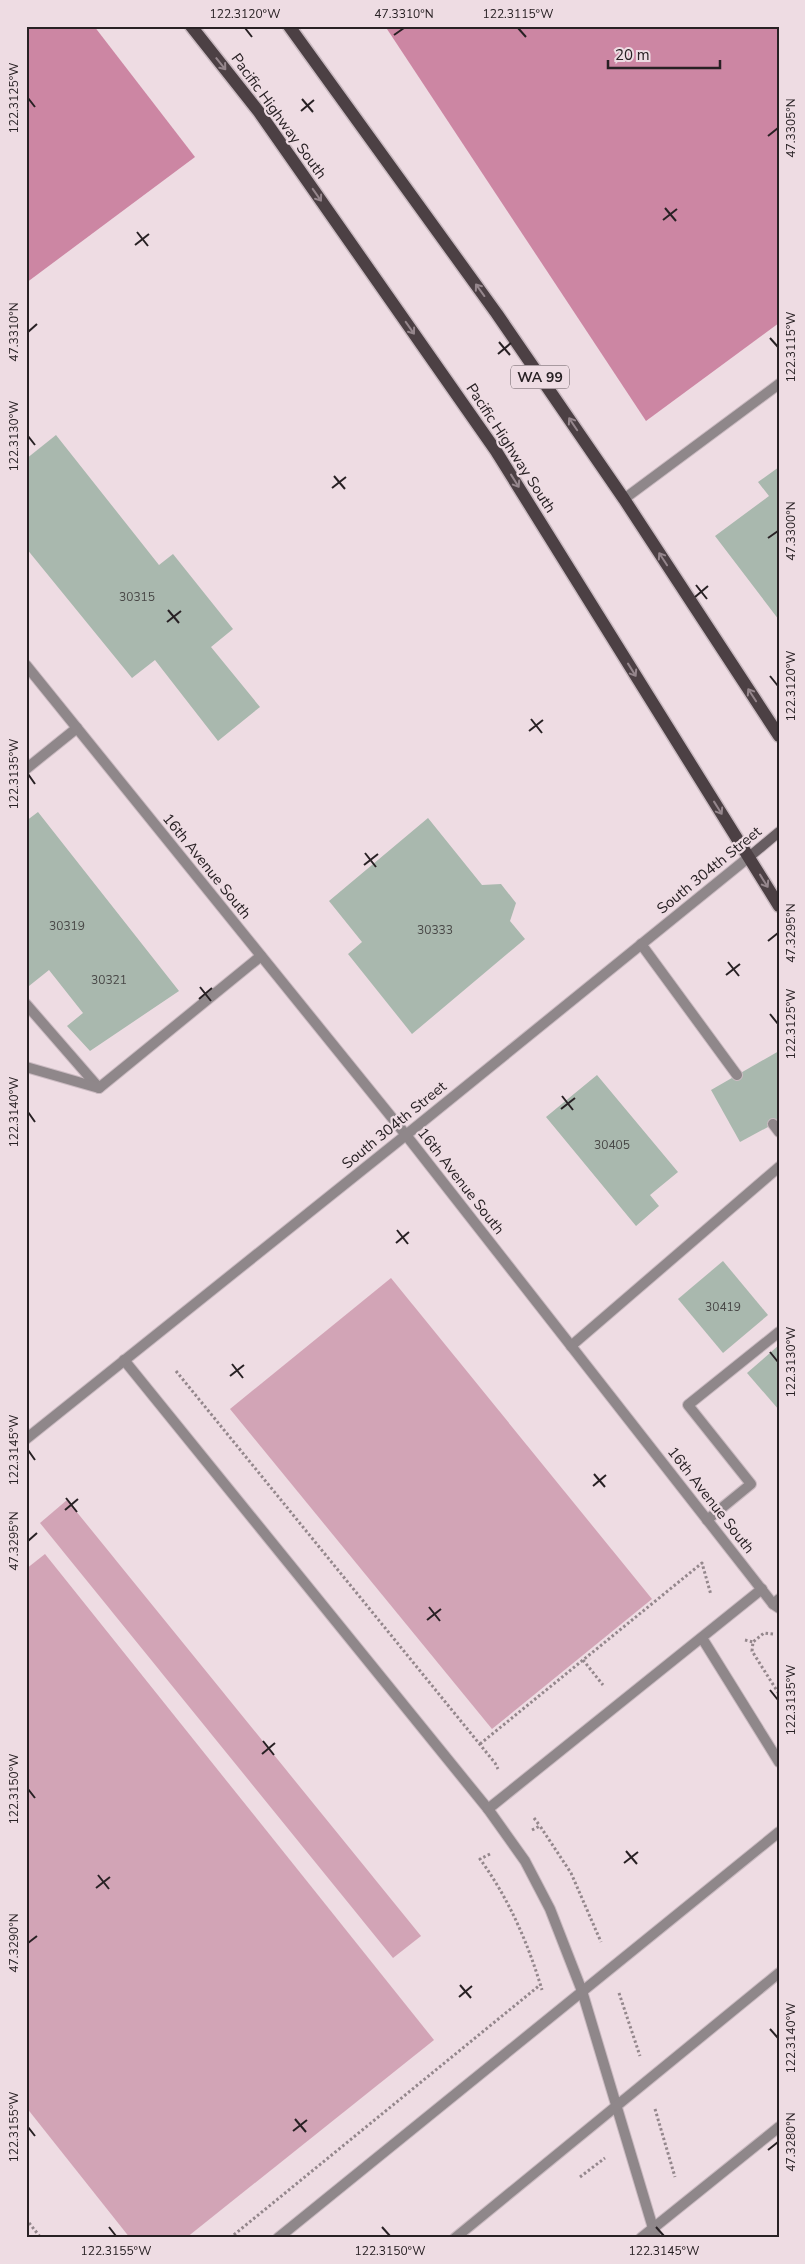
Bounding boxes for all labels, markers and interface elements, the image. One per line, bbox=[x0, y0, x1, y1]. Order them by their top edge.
text: 122.3120°W bbox=[209, 6, 281, 22]
text: 47.3310°N bbox=[374, 6, 434, 22]
text: 122.3115°W bbox=[482, 6, 554, 22]
scale bar bbox=[608, 38, 720, 70]
text: 20 m bbox=[615, 45, 650, 65]
street label: Pacific Highway South bbox=[227, 49, 331, 183]
one-way arrow bbox=[216, 57, 227, 70]
text: 122.3125°W bbox=[6, 62, 22, 134]
text: 47.3305°N bbox=[783, 98, 799, 158]
one-way arrow bbox=[312, 188, 322, 202]
one-way arrow bbox=[475, 284, 485, 298]
text: 47.3310°N bbox=[6, 302, 22, 362]
text: 122.3115°W bbox=[783, 311, 799, 383]
one-way arrow bbox=[405, 321, 415, 335]
road number: WA 99 bbox=[511, 366, 569, 388]
street label: Pacific Highway South bbox=[462, 379, 560, 517]
text: 122.3130°W bbox=[6, 400, 22, 472]
one-way arrow bbox=[568, 417, 578, 431]
one-way arrow bbox=[510, 474, 520, 488]
text: 47.3300°N bbox=[783, 501, 799, 561]
one-way arrow bbox=[658, 552, 668, 566]
house number: 30315 bbox=[119, 589, 155, 605]
text: 122.3120°W bbox=[783, 650, 799, 722]
one-way arrow bbox=[627, 663, 638, 677]
one-way arrow bbox=[747, 688, 757, 702]
text: 122.3135°W bbox=[6, 738, 22, 810]
one-way arrow bbox=[713, 801, 724, 815]
street label: 16th Avenue South bbox=[158, 809, 256, 923]
street label: South 304th Street bbox=[653, 821, 766, 918]
one-way arrow bbox=[759, 874, 769, 888]
text: 47.3295°N bbox=[783, 903, 799, 963]
house number: 30319 bbox=[49, 918, 85, 934]
house number: 30333 bbox=[417, 922, 453, 938]
house number: 30321 bbox=[91, 972, 127, 988]
text: 122.3125°W bbox=[783, 988, 799, 1060]
text: 122.3140°W bbox=[6, 1076, 22, 1148]
street label: South 304th Street bbox=[338, 1076, 451, 1173]
street label: 16th Avenue South bbox=[413, 1124, 509, 1238]
house number: 30405 bbox=[594, 1137, 630, 1153]
house number: 30419 bbox=[705, 1299, 741, 1315]
text: 122.3130°W bbox=[783, 1326, 799, 1398]
text: 122.3145°W bbox=[6, 1414, 22, 1486]
street label: 16th Avenue South bbox=[663, 1443, 759, 1557]
text: 47.3295°N bbox=[6, 1511, 22, 1571]
text: 122.3135°W bbox=[783, 1664, 799, 1736]
text: 122.3150°W bbox=[6, 1753, 22, 1825]
text: 47.3290°N bbox=[6, 1913, 22, 1973]
text: 122.3140°W bbox=[783, 2002, 799, 2074]
text: 122.3155°W bbox=[6, 2091, 22, 2163]
text: 47.3280°N bbox=[783, 2112, 799, 2172]
text: 122.3155°W bbox=[80, 2243, 152, 2259]
text: 122.3150°W bbox=[354, 2243, 426, 2259]
text: 122.3145°W bbox=[628, 2243, 700, 2259]

